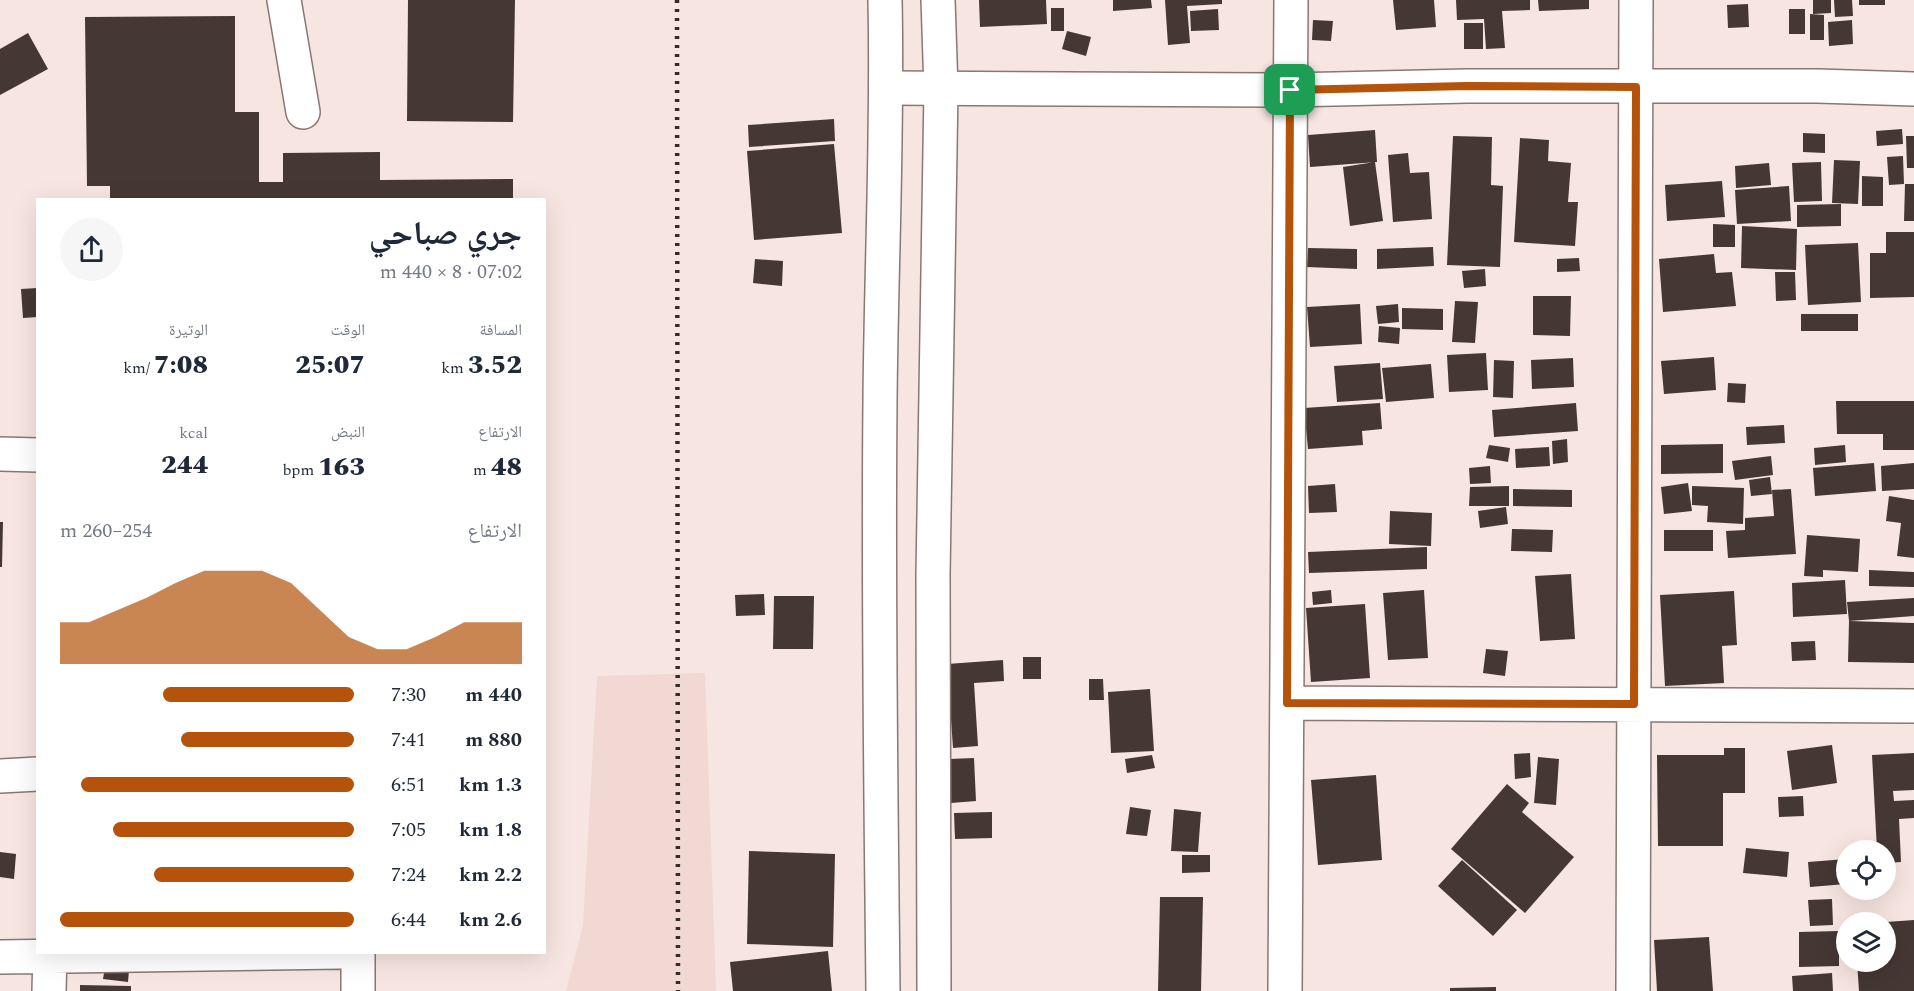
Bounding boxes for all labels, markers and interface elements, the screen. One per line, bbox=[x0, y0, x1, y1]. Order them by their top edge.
pin bbox=[1264, 64, 1315, 115]
icon: arrive bbox=[1273, 73, 1306, 106]
text: جري صباحي bbox=[369, 209, 522, 259]
button: share bbox=[60, 218, 123, 281]
text: 07:02 · 8 × 440 m bbox=[380, 257, 522, 287]
text: الوتيرة bbox=[169, 318, 208, 342]
text: الوقت bbox=[331, 318, 365, 342]
text: المسافة bbox=[480, 318, 522, 342]
text: 7:08 bbox=[154, 345, 208, 385]
text: 25:07 bbox=[295, 345, 365, 385]
text: 3.52 bbox=[468, 345, 522, 385]
text: /km bbox=[123, 356, 154, 380]
text: km bbox=[441, 356, 468, 380]
text: النبض bbox=[331, 420, 365, 444]
text: الارتفاع bbox=[478, 420, 522, 444]
text: kcal bbox=[179, 421, 208, 445]
text: 244 bbox=[161, 445, 208, 485]
text: 163 bbox=[318, 447, 365, 487]
text: 48 bbox=[491, 447, 522, 487]
text: bpm bbox=[282, 458, 318, 482]
text: m bbox=[473, 458, 491, 482]
text: 254–260 m bbox=[60, 516, 152, 546]
text: الارتفاع bbox=[467, 516, 522, 546]
text: 7:30 bbox=[391, 680, 426, 710]
text: 440 m bbox=[465, 680, 522, 710]
text: 7:41 bbox=[391, 725, 426, 755]
text: 880 m bbox=[465, 725, 522, 755]
text: 6:51 bbox=[391, 770, 426, 800]
text: 1.3 km bbox=[459, 770, 522, 800]
text: 7:05 bbox=[391, 815, 426, 845]
text: 1.8 km bbox=[459, 815, 522, 845]
map controls bbox=[1836, 840, 1896, 972]
button: locate bbox=[1836, 840, 1896, 900]
text: 7:24 bbox=[391, 860, 426, 890]
text: 2.2 km bbox=[459, 860, 522, 890]
text: 6:44 bbox=[391, 905, 426, 935]
text: 2.6 km bbox=[459, 905, 522, 935]
button: layers bbox=[1836, 912, 1896, 972]

